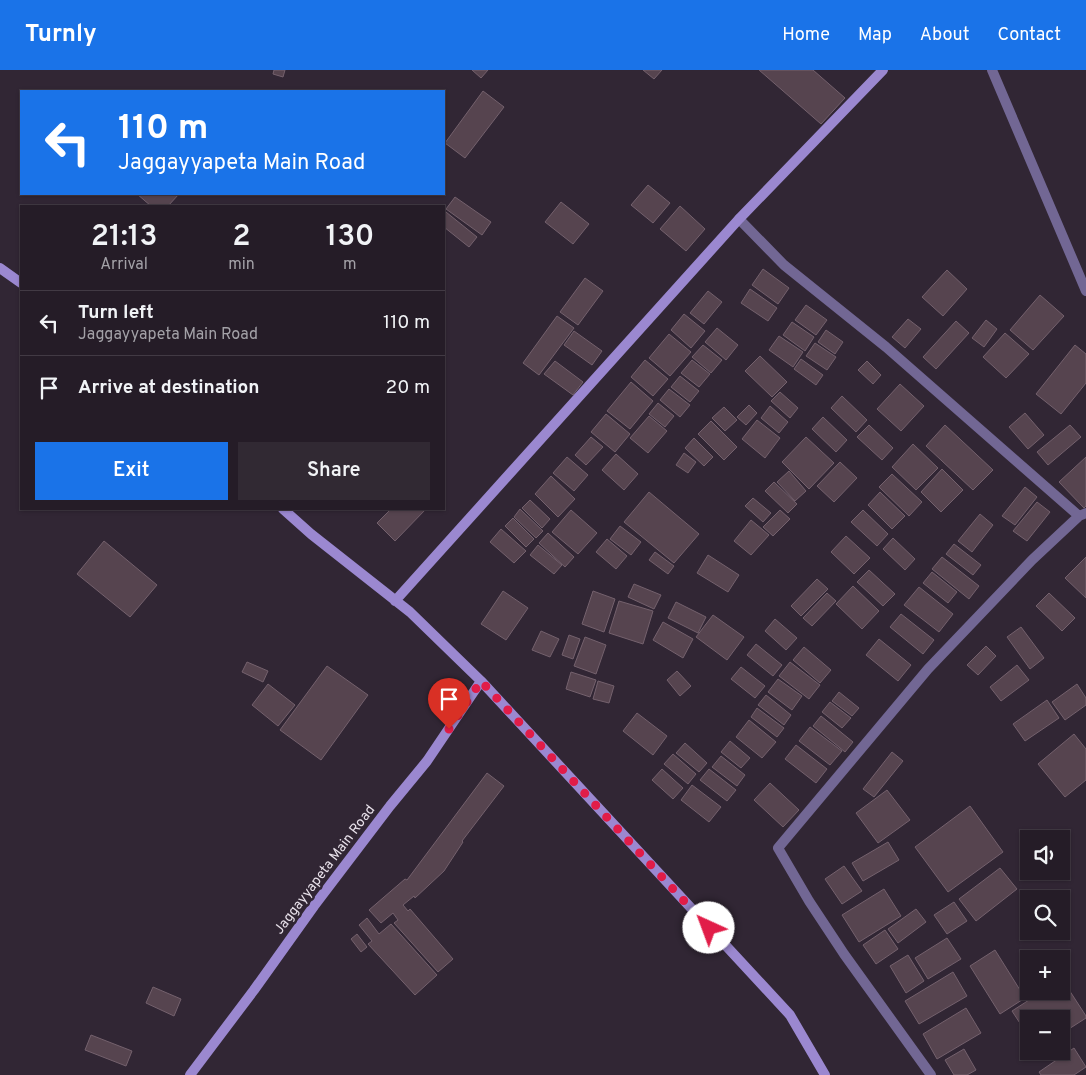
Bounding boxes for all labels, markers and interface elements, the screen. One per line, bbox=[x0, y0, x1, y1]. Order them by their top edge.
text: Turnly bbox=[25, 20, 97, 50]
text: Home bbox=[782, 24, 830, 47]
text: Map bbox=[858, 24, 892, 47]
text: About bbox=[920, 24, 969, 47]
text: Contact bbox=[997, 24, 1061, 47]
text: 110 m bbox=[118, 107, 208, 151]
icon: left bbox=[35, 110, 100, 175]
text: Jaggayyapeta Main Road bbox=[118, 150, 365, 177]
text: 21:13 bbox=[91, 219, 158, 256]
text: 2 bbox=[232, 219, 251, 256]
text: 130 bbox=[325, 219, 374, 256]
text: Arrival bbox=[100, 255, 148, 275]
text: min bbox=[228, 255, 255, 275]
text: m bbox=[343, 255, 357, 275]
text: Turn left bbox=[78, 301, 154, 325]
icon: left bbox=[35, 309, 63, 337]
text: 110 m bbox=[383, 311, 430, 335]
text: Jaggayyapeta Main Road bbox=[78, 325, 258, 345]
icon: arrive bbox=[35, 374, 63, 402]
text: Arrive at destination bbox=[78, 376, 259, 400]
text: 20 m bbox=[386, 376, 430, 400]
button: Exit bbox=[35, 442, 228, 500]
button: Share bbox=[238, 442, 430, 500]
pin bbox=[428, 678, 470, 729]
icon: arrive bbox=[435, 685, 463, 713]
street label: Jaggayyapeta Main Road bbox=[271, 802, 379, 938]
map controls bbox=[1020, 830, 1070, 1060]
button: sound bbox=[1020, 830, 1070, 880]
button: search bbox=[1020, 890, 1070, 940]
position arrow bbox=[682, 901, 734, 953]
button: + bbox=[1020, 950, 1070, 1000]
button: − bbox=[1020, 1010, 1070, 1060]

